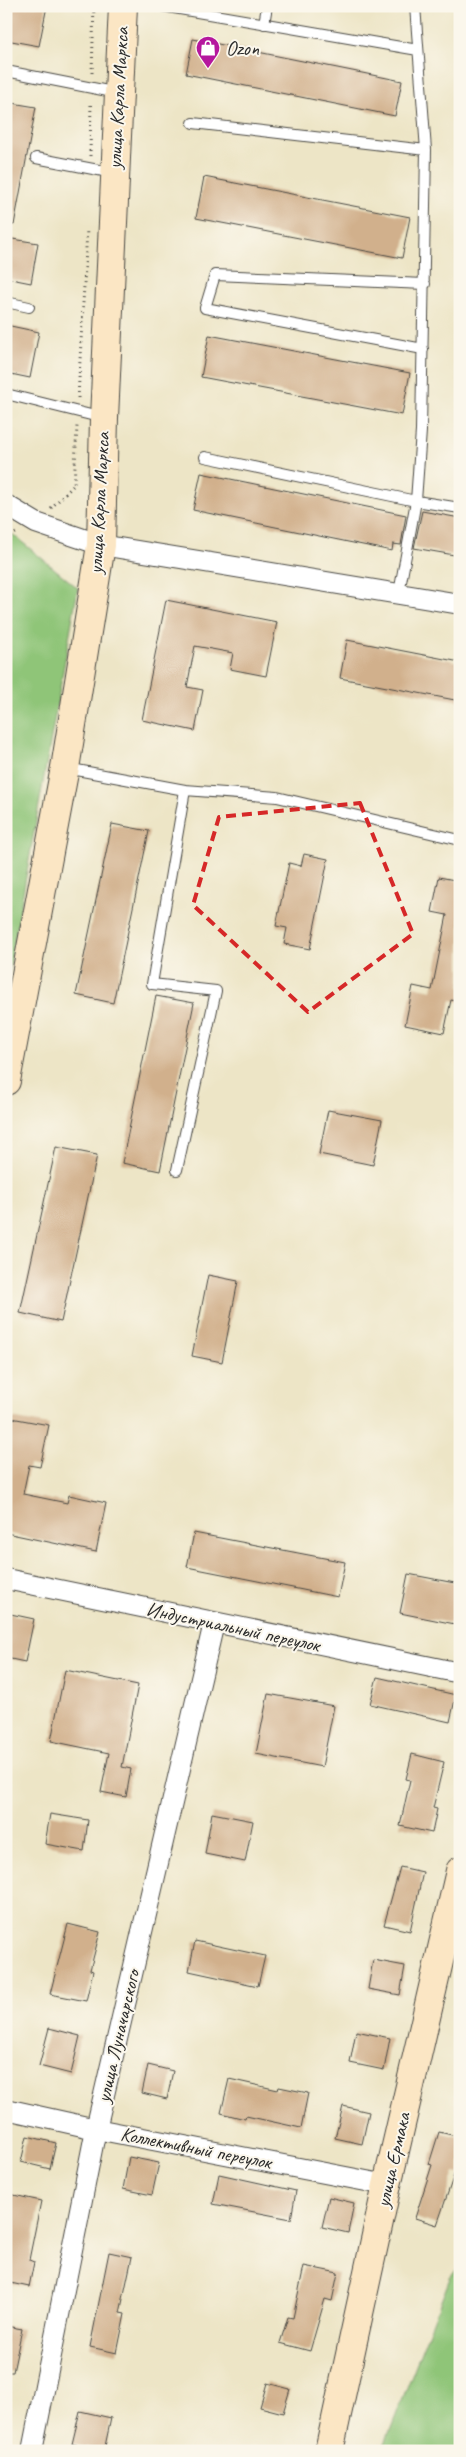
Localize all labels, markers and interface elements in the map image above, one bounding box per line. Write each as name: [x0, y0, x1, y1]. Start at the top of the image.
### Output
street label: улица Карла Маркса: [102, 25, 134, 171]
shop icon: Ozon: [195, 35, 221, 69]
place label: Ozon: [226, 36, 260, 61]
street label: улица Карла Маркса: [83, 430, 115, 576]
street label: Индустриальный переулок: [144, 1596, 324, 1658]
street label: улица Луначарского: [90, 1965, 146, 2106]
street label: улица Ермака: [370, 2108, 416, 2211]
street label: Коллективный переулок: [119, 2121, 275, 2175]

